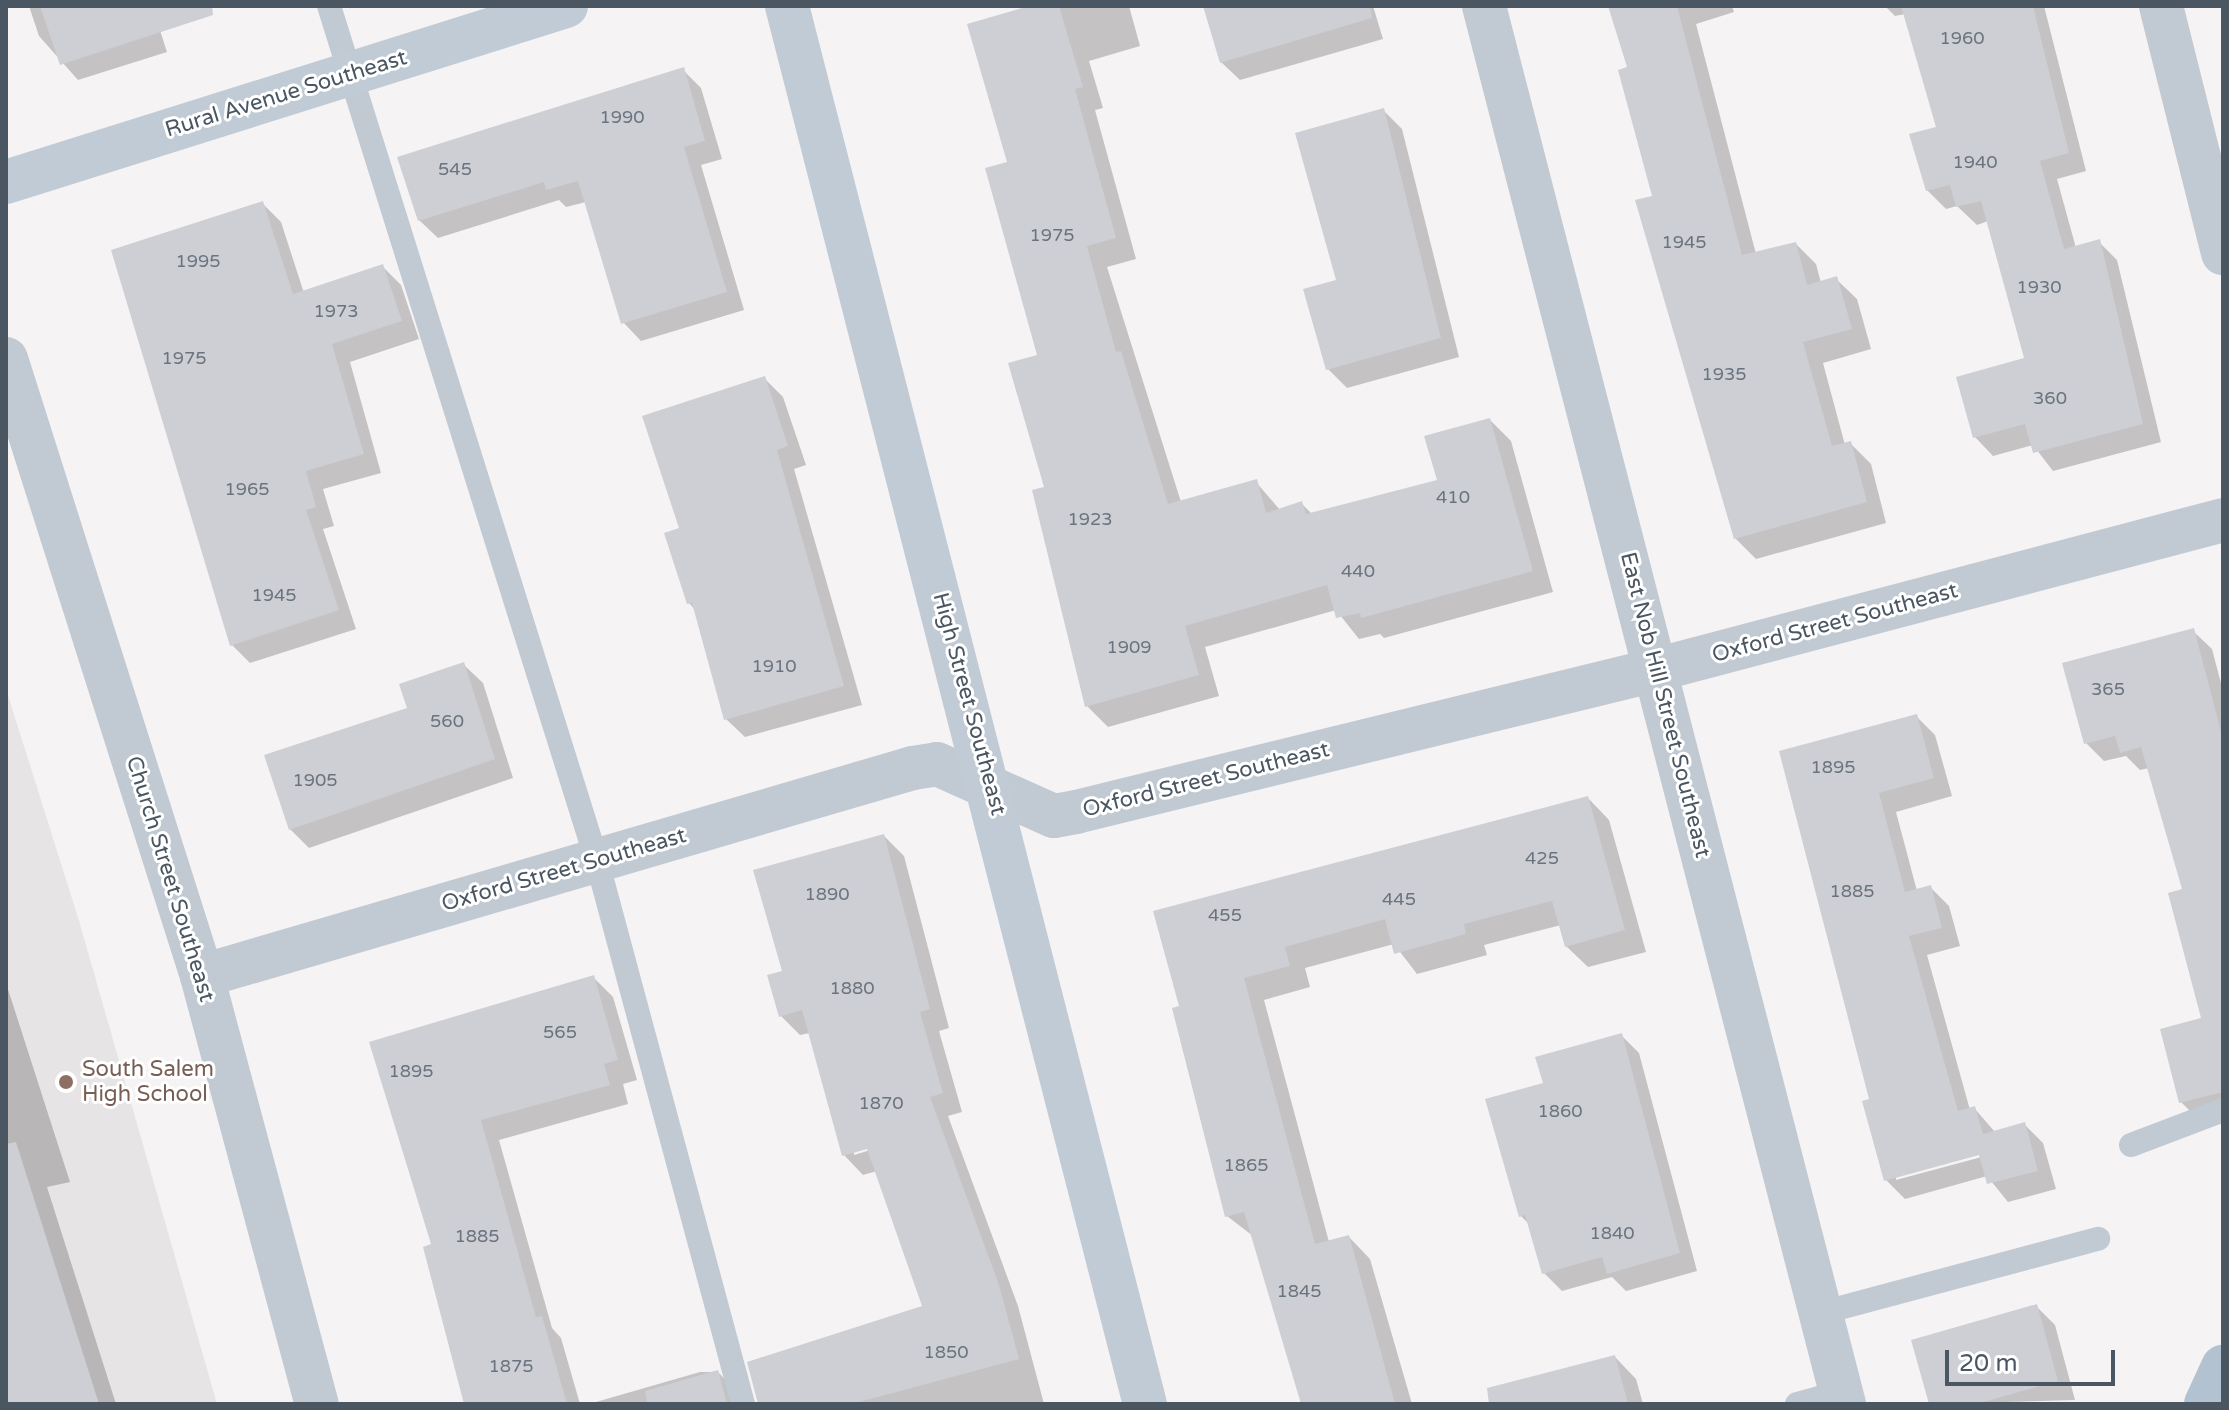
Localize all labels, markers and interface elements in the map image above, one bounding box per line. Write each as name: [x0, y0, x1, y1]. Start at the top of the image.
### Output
house number: 1960: [1939, 27, 1985, 49]
street label: Rural Avenue Southeast: [162, 45, 410, 143]
house number: 1990: [599, 106, 645, 128]
house number: 1940: [1952, 151, 1998, 173]
house number: 545: [438, 158, 472, 180]
house number: 1975: [1029, 224, 1075, 246]
house number: 1945: [1661, 231, 1707, 253]
house number: 1995: [175, 250, 221, 272]
house number: 1930: [2016, 276, 2062, 298]
house number: 1973: [313, 300, 359, 322]
house number: 1975: [161, 347, 207, 369]
house number: 1935: [1701, 363, 1747, 385]
house number: 360: [2033, 387, 2067, 409]
house number: 1965: [224, 478, 270, 500]
house number: 410: [1436, 486, 1470, 508]
house number: 1923: [1067, 508, 1113, 530]
street label: East Nob Hill Street Southeast: [1614, 549, 1716, 861]
house number: 440: [1341, 560, 1375, 582]
street label: Oxford Street Southeast: [1709, 577, 1961, 669]
house number: 1945: [251, 584, 297, 606]
street label: High Street Southeast: [927, 590, 1011, 818]
house number: 1909: [1106, 636, 1152, 658]
house number: 1910: [751, 655, 797, 677]
house number: 365: [2091, 678, 2125, 700]
house number: 560: [430, 710, 464, 732]
street label: Oxford Street Southeast: [1080, 737, 1332, 823]
street label: Church Street Southeast: [120, 753, 220, 1005]
house number: 1895: [1810, 756, 1856, 778]
house number: 1905: [292, 769, 338, 791]
street label: Oxford Street Southeast: [439, 822, 689, 918]
house number: 425: [1525, 847, 1559, 869]
house number: 1885: [1829, 880, 1875, 902]
house number: 1890: [804, 883, 850, 905]
house number: 445: [1382, 888, 1416, 910]
house number: 455: [1208, 904, 1242, 926]
house number: 1880: [829, 977, 875, 999]
house number: 565: [543, 1021, 577, 1043]
place label: South Salem High School: [82, 1056, 214, 1108]
house number: 1895: [388, 1060, 434, 1082]
marker: South Salem High School: [57, 1073, 75, 1091]
house number: 1870: [858, 1092, 904, 1114]
house number: 1860: [1537, 1100, 1583, 1122]
house number: 1865: [1223, 1154, 1269, 1176]
house number: 1840: [1589, 1222, 1635, 1244]
house number: 1885: [454, 1225, 500, 1247]
house number: 1845: [1276, 1280, 1322, 1302]
scale bar: [1949, 1334, 2119, 1384]
house number: 1850: [923, 1341, 969, 1363]
text: 20 m: [1959, 1349, 2017, 1378]
house number: 1875: [488, 1355, 534, 1377]

